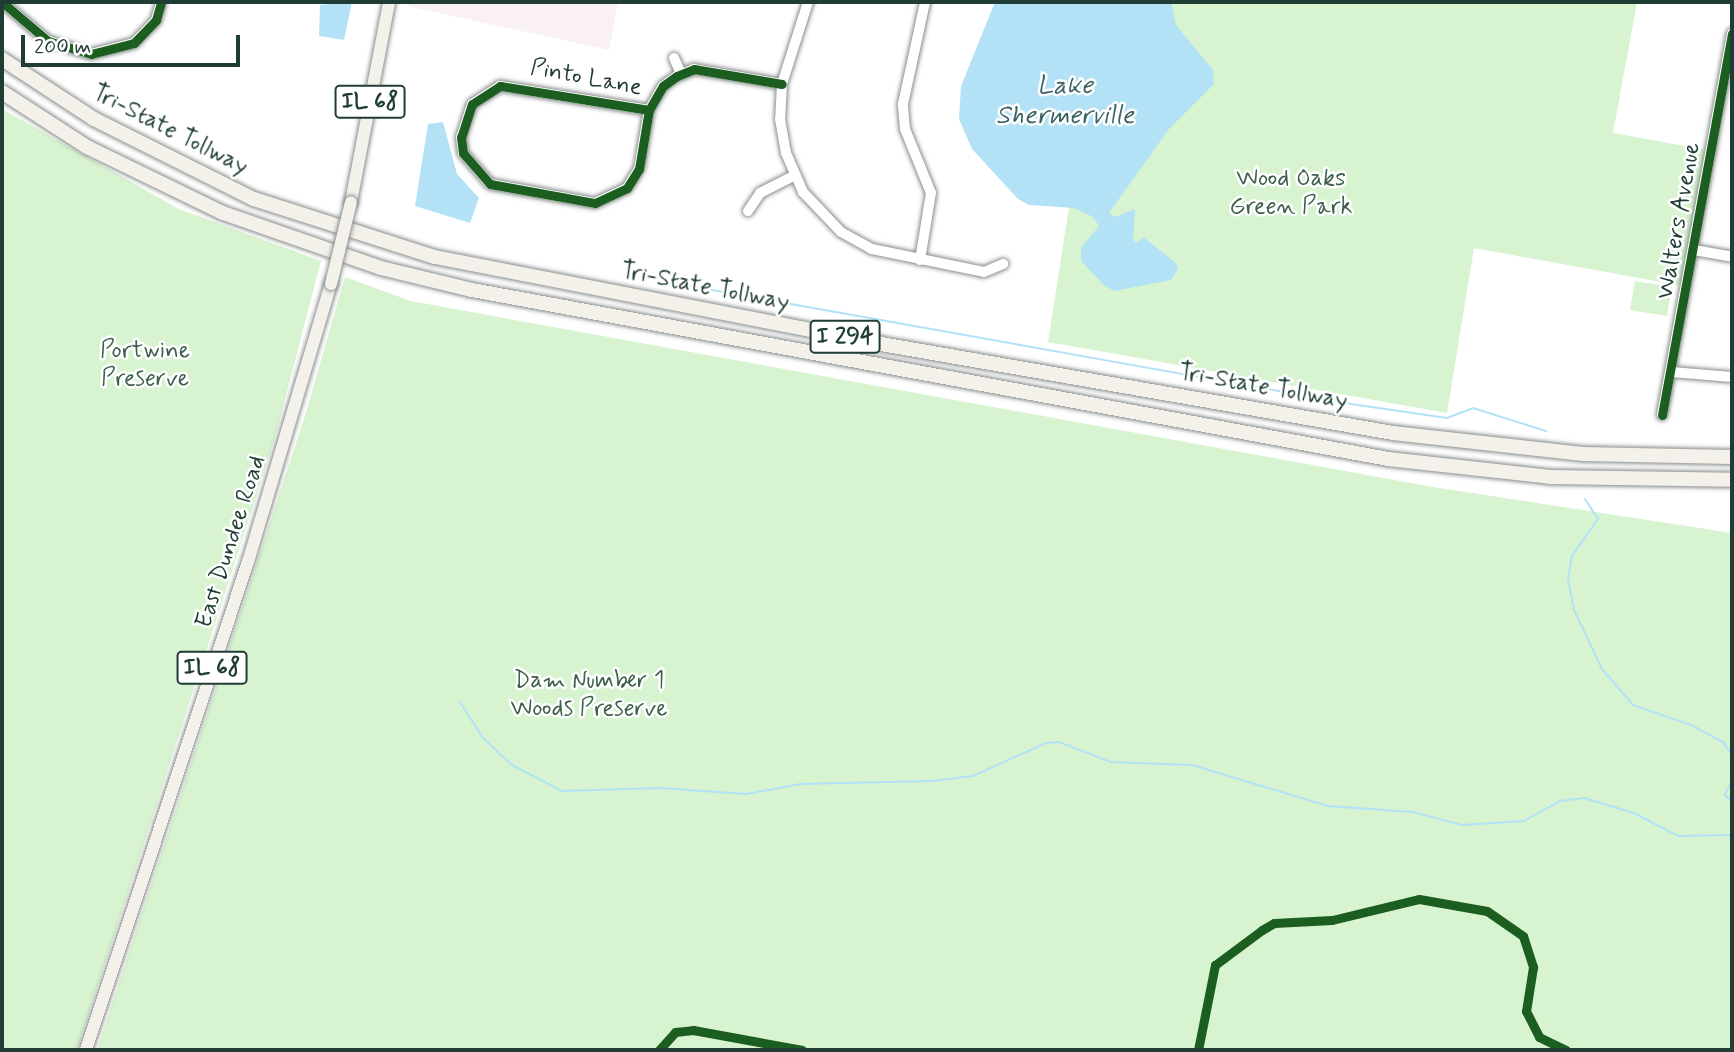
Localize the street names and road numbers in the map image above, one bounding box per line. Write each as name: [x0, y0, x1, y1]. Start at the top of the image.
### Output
street label: Pinto Lane: [529, 53, 643, 103]
street label: Tri-State Tollway: [87, 78, 253, 182]
road number: IL 68: [333, 82, 407, 122]
street label: Walters Avenue: [1651, 137, 1707, 305]
street label: Tri-State Tollway: [618, 256, 792, 318]
road number: I 294: [808, 318, 882, 356]
street label: Tri-State Tollway: [1176, 358, 1350, 416]
street label: East Dundee Road: [190, 452, 272, 632]
road number: IL 68: [175, 648, 249, 688]

